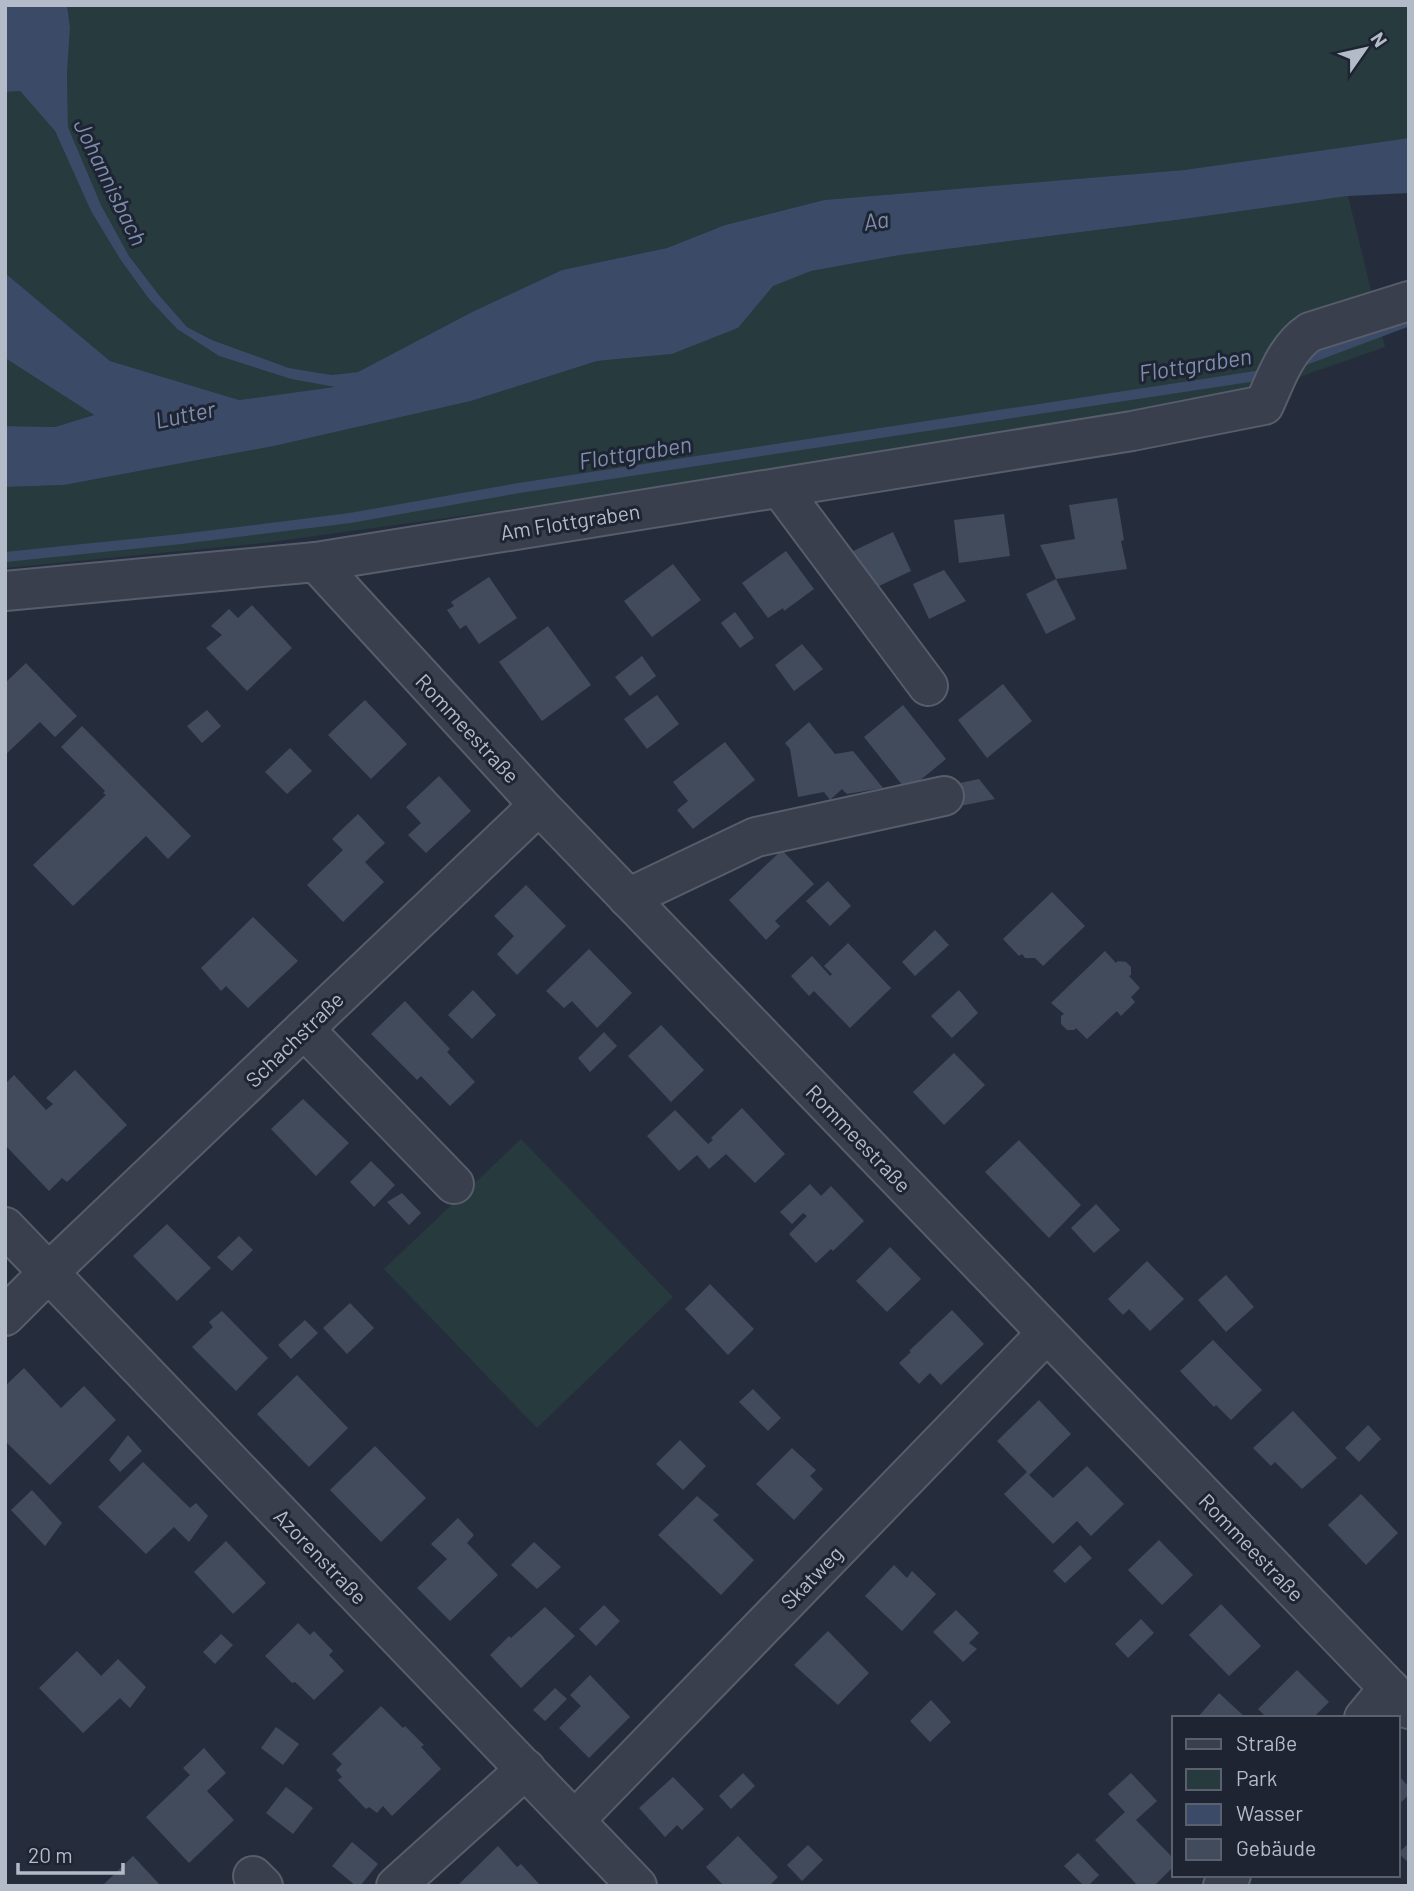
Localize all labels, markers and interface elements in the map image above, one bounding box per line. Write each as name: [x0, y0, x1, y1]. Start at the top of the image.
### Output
north arrow: [1330, 14, 1400, 84]
text: N: [1366, 28, 1393, 51]
water label: Johannisbach: [68, 114, 154, 250]
water label: Aa: [862, 204, 890, 236]
water label: Flottgraben: [1137, 341, 1253, 387]
water label: Lutter: [152, 394, 218, 434]
water label: Flottgraben: [577, 429, 693, 475]
street label: Am Flottgraben: [498, 498, 642, 544]
street label: Rommeestraße: [411, 668, 525, 788]
street label: Schachstraße: [240, 986, 348, 1092]
street label: Rommeestraße: [801, 1079, 917, 1197]
street label: Rommeestraße: [1194, 1488, 1310, 1606]
street label: Azorenstraße: [269, 1503, 373, 1609]
street label: Skatweg: [775, 1540, 847, 1614]
legend: [1172, 1716, 1400, 1877]
text: Straße: [1236, 1730, 1297, 1755]
text: Park: [1236, 1765, 1277, 1790]
text: Wasser: [1236, 1800, 1303, 1825]
scale bar: [18, 1832, 122, 1876]
text: Gebäude: [1236, 1835, 1316, 1860]
text: 20 m: [28, 1842, 73, 1867]

